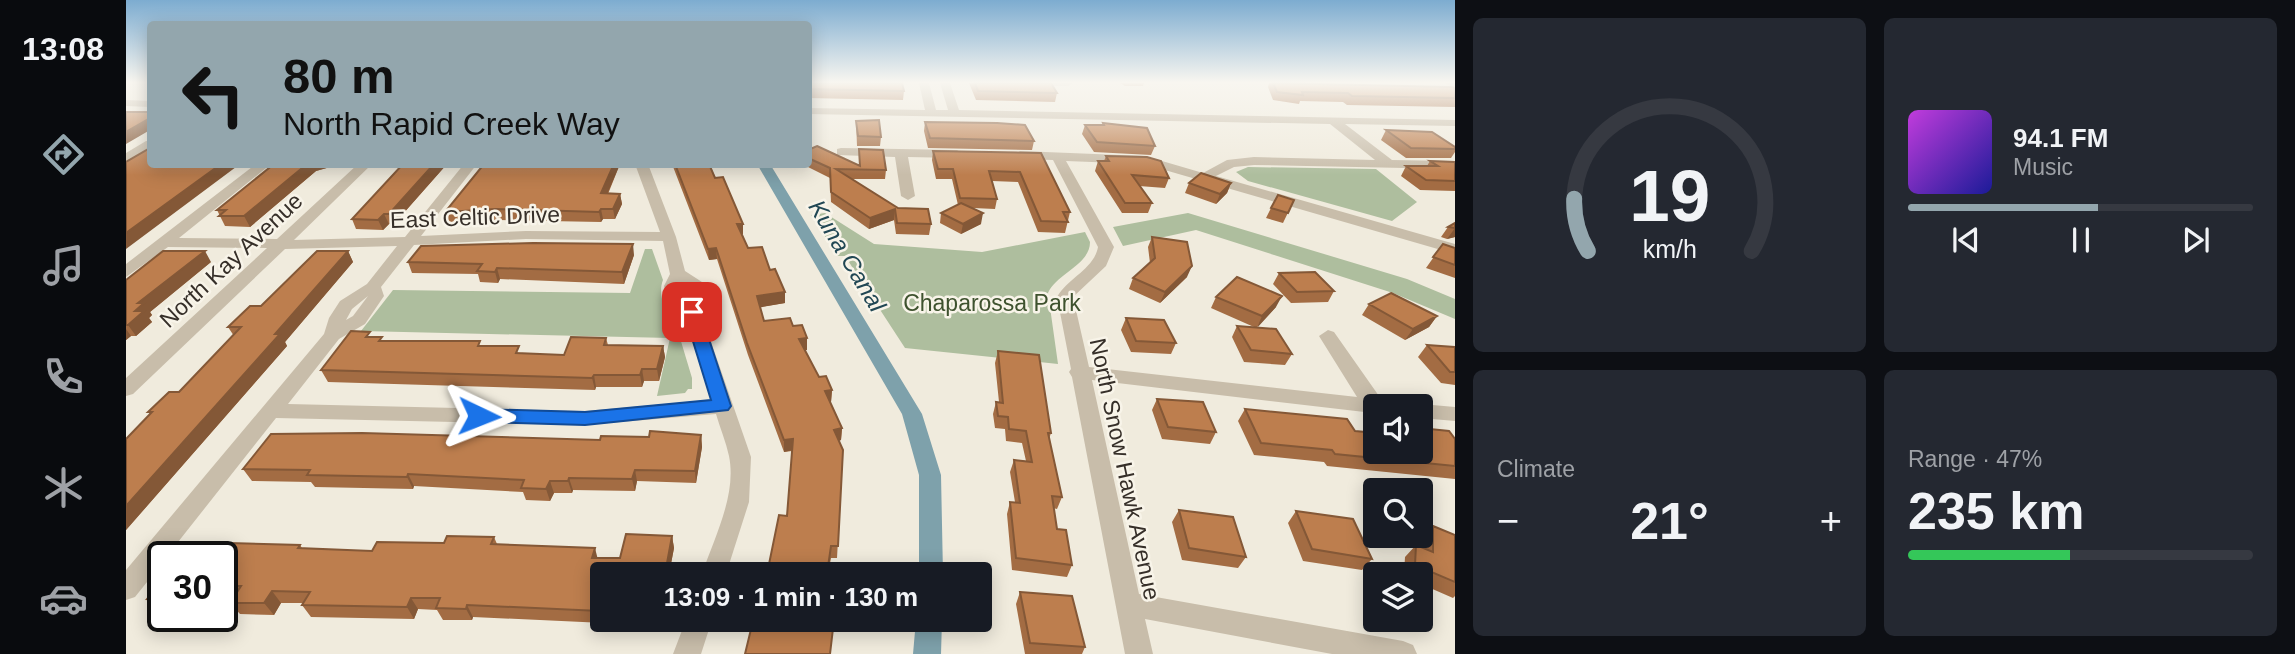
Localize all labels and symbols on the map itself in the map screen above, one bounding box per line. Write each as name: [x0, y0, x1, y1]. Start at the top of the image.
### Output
street label: North Kay Avenue: [154, 187, 308, 333]
water label: Kuna Canal: [804, 195, 892, 317]
street label: East Celtic Drive: [390, 201, 560, 233]
pin: [662, 282, 722, 342]
park label: Chaparossa Park: [903, 290, 1081, 316]
street label: North Snow Hawk Avenue: [1085, 336, 1165, 602]
position arrow: [442, 379, 516, 453]
speed limit sign: 30: [147, 541, 238, 632]

